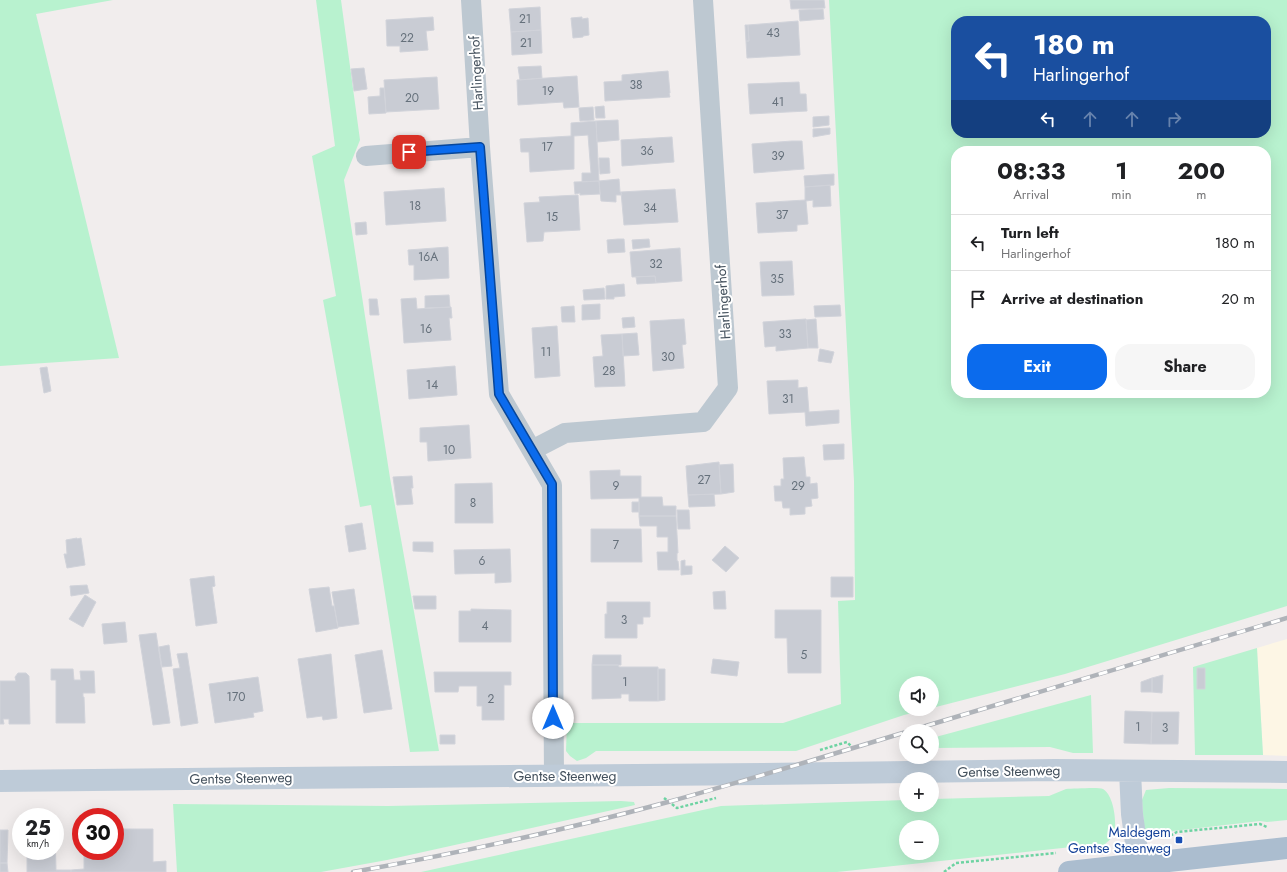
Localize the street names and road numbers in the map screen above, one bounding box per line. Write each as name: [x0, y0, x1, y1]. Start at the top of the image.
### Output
street label: Harlingerhof: [464, 34, 488, 111]
street label: Harlingerhof: [710, 263, 736, 340]
street label: Gentse Steenweg: [957, 760, 1061, 782]
street label: Gentse Steenweg: [513, 766, 617, 786]
street label: Gentse Steenweg: [189, 767, 293, 789]

